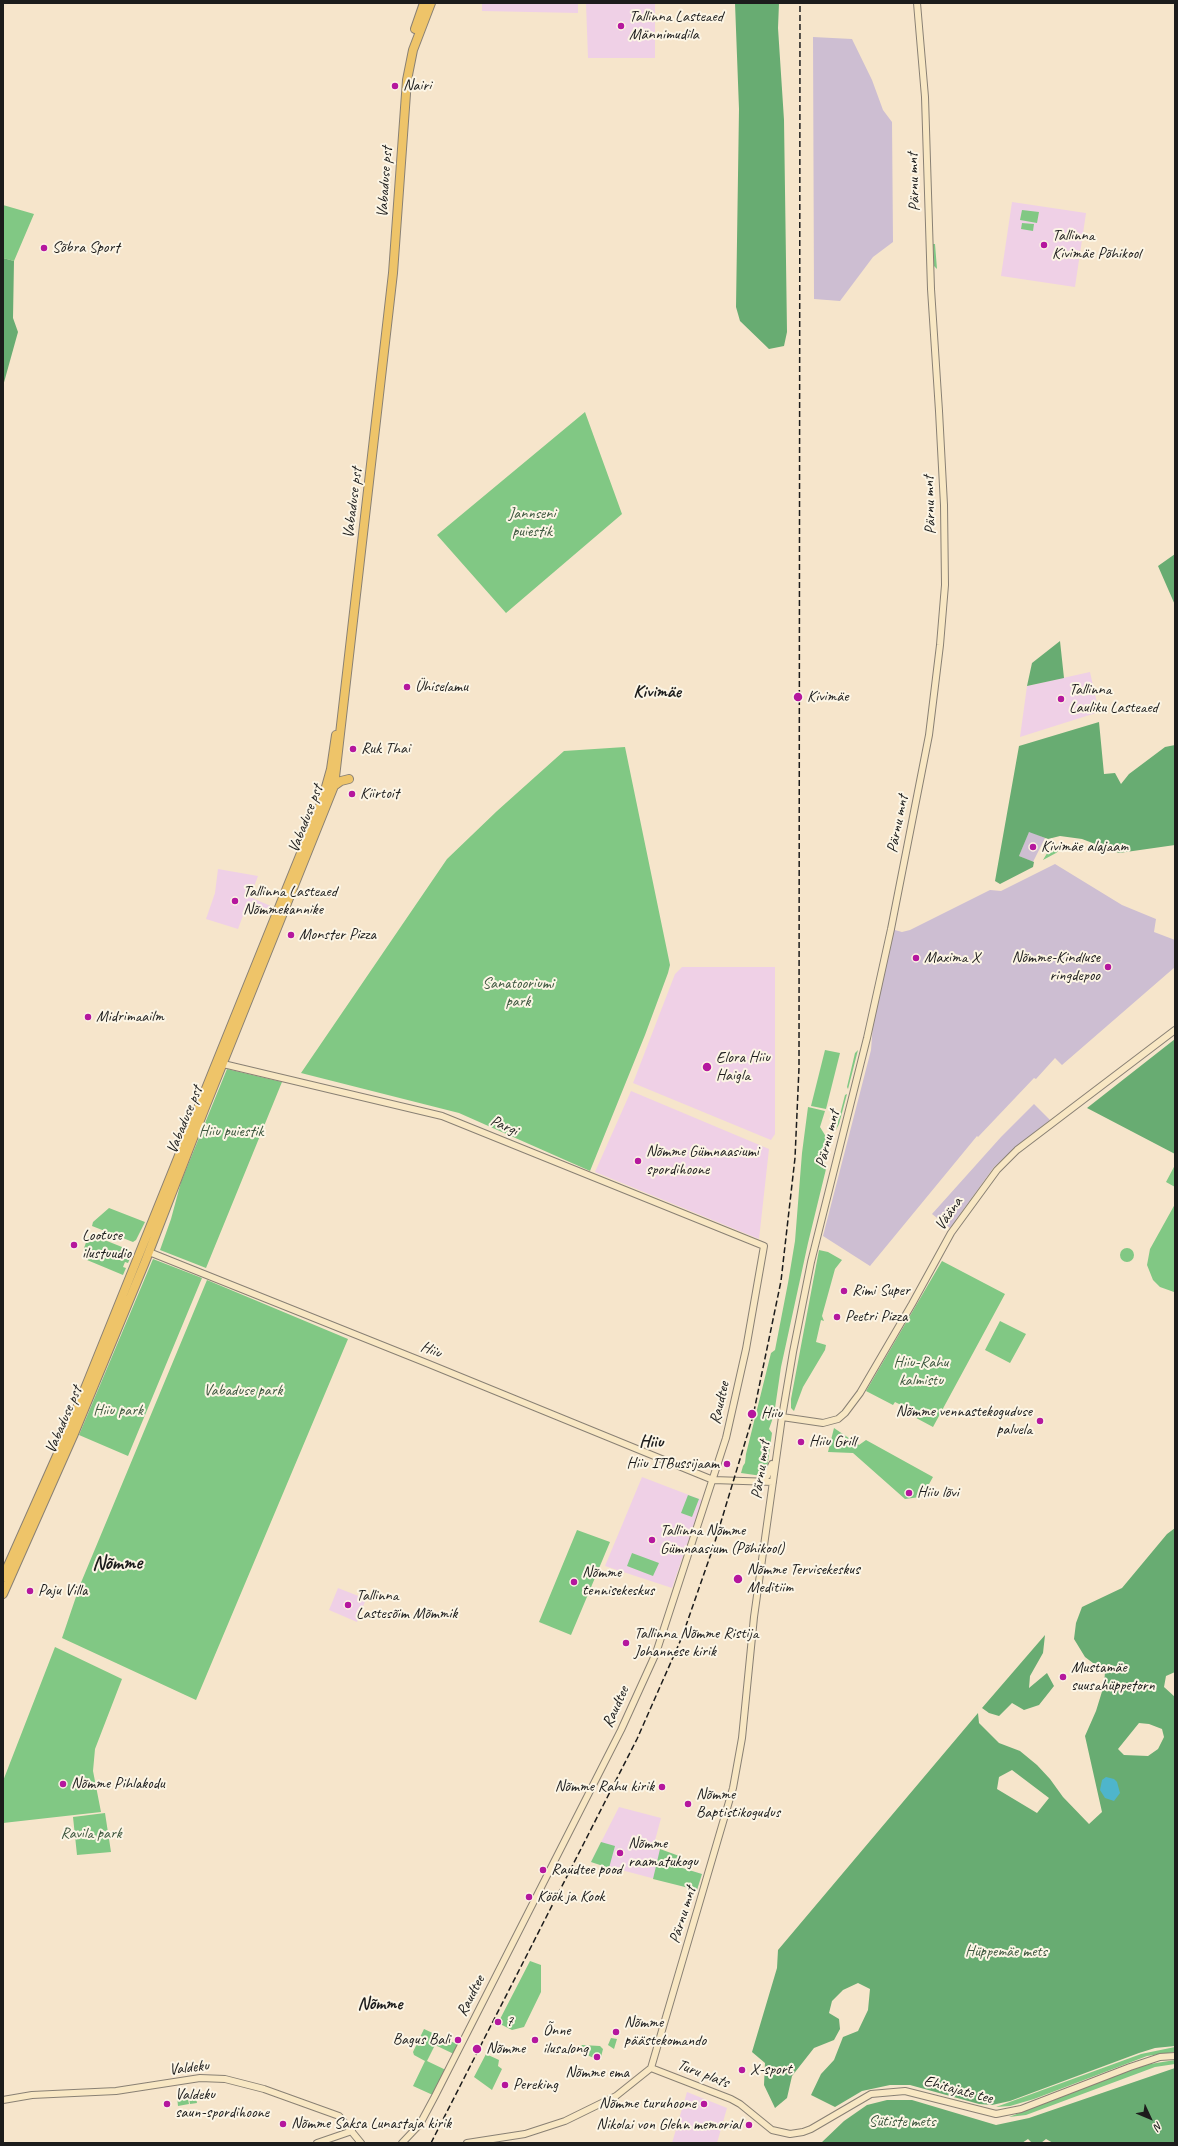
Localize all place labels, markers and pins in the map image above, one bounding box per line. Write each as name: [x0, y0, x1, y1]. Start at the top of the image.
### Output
place label: Tallinna Lasteaed Männimudila: [629, 7, 723, 45]
marker: Tallinna Lasteaed Männimudila: [616, 21, 626, 31]
place label: Nairi: [403, 76, 431, 96]
marker: Nairi: [390, 81, 400, 91]
place label: Tallinna Kivimäe Põhikool: [1052, 226, 1141, 264]
place label: Sõbra Sport: [52, 238, 120, 258]
marker: Tallinna Kivimäe Põhikool: [1039, 240, 1049, 250]
marker: Sõbra Sport: [39, 243, 49, 253]
place label: Ühiselamu: [415, 677, 468, 697]
place label: Tallinna Lauliku Lasteaed: [1069, 680, 1158, 718]
marker: Ühiselamu: [402, 682, 412, 692]
place label: Kivimäe: [807, 687, 849, 707]
marker: Kivimäe: [792, 691, 804, 703]
marker: Tallinna Lauliku Lasteaed: [1056, 694, 1066, 704]
place label: Ruk Thai: [361, 739, 410, 759]
marker: Ruk Thai: [348, 744, 358, 754]
place label: Kiirtoit: [360, 784, 399, 804]
marker: Kiirtoit: [347, 789, 357, 799]
place label: Kivimäe alajaam: [1041, 837, 1128, 857]
marker: Kivimäe alajaam: [1028, 842, 1038, 852]
place label: Tallinna Lasteaed Nõmmekannike: [243, 882, 337, 920]
marker: Tallinna Lasteaed Nõmmekannike: [230, 896, 240, 906]
place label: Monster Pizza: [299, 925, 376, 945]
marker: Monster Pizza: [286, 930, 296, 940]
place label: Maxima X: [924, 948, 980, 968]
place label: Nõmme-Kindluse ringdepoo: [1012, 948, 1100, 986]
marker: Maxima X: [911, 953, 921, 963]
marker: Nõmme-Kindluse ringdepoo: [1103, 962, 1113, 972]
place label: Midrimaailm: [96, 1007, 164, 1027]
marker: Midrimaailm: [83, 1012, 93, 1022]
place label: Elora Hiiu Haigla: [716, 1048, 770, 1086]
marker: Elora Hiiu Haigla: [701, 1061, 713, 1073]
place label: Nõmme Gümnaasiumi spordihoone: [646, 1142, 759, 1180]
marker: Nõmme Gümnaasiumi spordihoone: [633, 1156, 643, 1166]
place label: Lootuse ilustuudio: [82, 1226, 131, 1264]
marker: Lootuse ilustuudio: [69, 1240, 79, 1250]
place label: Rimi Super: [852, 1281, 910, 1301]
marker: Rimi Super: [839, 1286, 849, 1296]
place label: Peetri Pizza: [845, 1307, 907, 1327]
marker: Peetri Pizza: [832, 1312, 842, 1322]
place label: Nõmme vennastekoguduse palvela: [896, 1402, 1032, 1440]
place label: Hiiu: [761, 1404, 782, 1424]
marker: Hiiu: [746, 1408, 758, 1420]
marker: Nõmme vennastekoguduse palvela: [1035, 1416, 1045, 1426]
place label: Hiiu Grill: [809, 1432, 856, 1452]
marker: Hiiu Grill: [796, 1437, 806, 1447]
place label: Hiiu ITBussijaam: [627, 1454, 719, 1474]
marker: Hiiu ITBussijaam: [722, 1459, 732, 1469]
place label: Hiiu lõvi: [917, 1483, 959, 1503]
marker: Hiiu lõvi: [904, 1488, 914, 1498]
place label: Tallinna Nõmme Gümnaasium (Põhikool): [660, 1521, 784, 1559]
marker: Tallinna Nõmme Gümnaasium (Põhikool): [647, 1535, 657, 1545]
place label: Nõmme Tervisekeskus Meditiim: [747, 1560, 860, 1598]
place label: Nõmme tennisekeskus: [582, 1563, 654, 1601]
marker: Nõmme Tervisekeskus Meditiim: [732, 1573, 744, 1585]
marker: Nõmme tennisekeskus: [569, 1577, 579, 1587]
place label: Paju Villa: [38, 1581, 87, 1601]
marker: Paju Villa: [25, 1586, 35, 1596]
place label: Tallinna Lastesõim Mõmmik: [356, 1586, 457, 1624]
marker: Tallinna Lastesõim Mõmmik: [343, 1600, 353, 1610]
place label: Tallinna Nõmme Ristija Johannese kirik: [634, 1624, 758, 1662]
marker: Tallinna Nõmme Ristija Johannese kirik: [621, 1638, 631, 1648]
place label: Mustamäe suusahüppetorn: [1071, 1658, 1155, 1696]
marker: Mustamäe suusahüppetorn: [1058, 1672, 1068, 1682]
place label: Nõmme Pihlakodu: [71, 1774, 165, 1794]
place label: Nõmme Rahu kirik: [555, 1777, 654, 1797]
marker: Nõmme Pihlakodu: [58, 1779, 68, 1789]
marker: Nõmme Rahu kirik: [657, 1782, 667, 1792]
place label: Nõmme Baptistikogudus: [696, 1785, 780, 1823]
marker: Nõmme Baptistikogudus: [683, 1799, 693, 1809]
place label: Nõmme raamatukogu: [628, 1834, 698, 1872]
marker: Nõmme raamatukogu: [615, 1848, 625, 1858]
place label: Raudtee pood: [551, 1860, 622, 1880]
marker: Raudtee pood: [538, 1865, 548, 1875]
place label: Köök ja Kook: [537, 1887, 604, 1907]
marker: Köök ja Kook: [524, 1892, 534, 1902]
place label: 7: [506, 2012, 513, 2032]
place label: Nõmme päästekomando: [624, 2013, 706, 2051]
marker: 7: [493, 2017, 503, 2027]
place label: Õnne ilusalong: [543, 2021, 588, 2059]
marker: Nõmme päästekomando: [611, 2027, 621, 2037]
place label: Bagus Bali: [393, 2030, 450, 2050]
marker: Bagus Bali: [453, 2035, 463, 2045]
marker: Õnne ilusalong: [530, 2035, 540, 2045]
place label: Nõmme: [486, 2039, 525, 2059]
marker: Nõmme: [471, 2043, 483, 2055]
marker: Nõmme ema: [592, 2052, 602, 2062]
place label: X-sport: [750, 2060, 792, 2080]
place label: Nõmme ema: [565, 2063, 629, 2083]
marker: X-sport: [737, 2065, 747, 2075]
place label: Pereking: [513, 2075, 558, 2095]
marker: Pereking: [500, 2080, 510, 2090]
place label: Valdeku saun-spordihoone: [175, 2085, 269, 2123]
place label: Nõmme turuhoone: [599, 2094, 696, 2114]
marker: Valdeku saun-spordihoone: [162, 2099, 172, 2109]
marker: Nõmme turuhoone: [699, 2099, 709, 2109]
place label: Nõmme Saksa Lunastaja kirik: [291, 2114, 451, 2134]
place label: Nikolai von Glehn memorial: [596, 2115, 741, 2135]
marker: Nõmme Saksa Lunastaja kirik: [278, 2119, 288, 2129]
marker: Nikolai von Glehn memorial: [744, 2120, 754, 2130]

